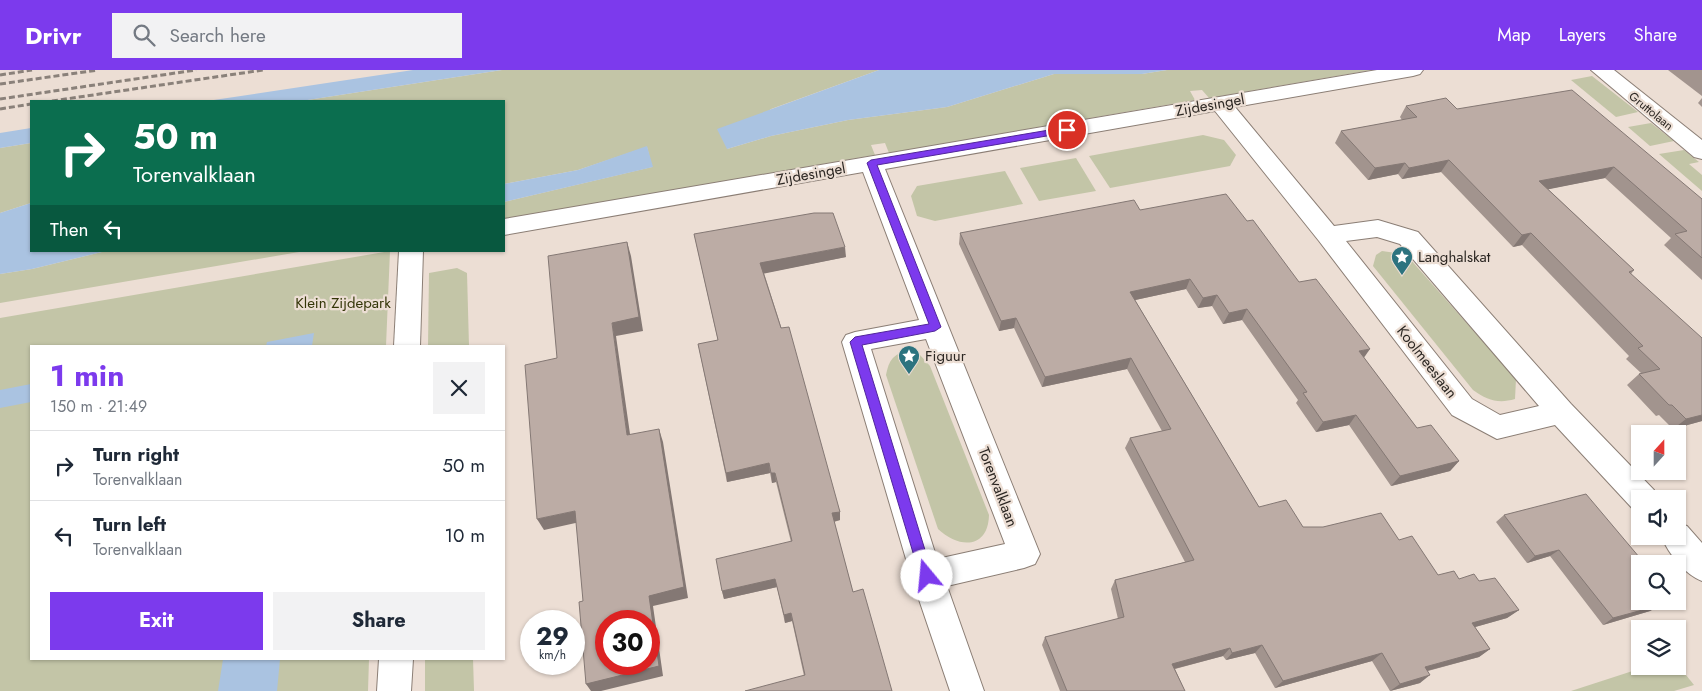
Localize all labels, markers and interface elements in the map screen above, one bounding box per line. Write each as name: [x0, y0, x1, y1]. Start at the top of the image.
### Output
search box: [112, 13, 462, 58]
text: Drivr: [25, 18, 82, 53]
icon: search: [130, 21, 158, 49]
text: Search here: [170, 22, 266, 49]
text: Map: [1497, 22, 1531, 48]
text: Layers: [1559, 22, 1606, 48]
text: Share: [1634, 22, 1677, 48]
street label: Gruttolaan: [1625, 87, 1677, 135]
street label: Zijdesingel: [1174, 88, 1246, 122]
pin: [1046, 109, 1088, 151]
text: 50 m: [133, 112, 218, 162]
icon: arrive: [1053, 116, 1081, 144]
icon: right: [50, 120, 115, 185]
street label: Zijdesingel: [775, 157, 847, 191]
text: Torenvalklaan: [133, 158, 256, 190]
icon: left: [99, 215, 127, 243]
text: Then: [50, 216, 89, 243]
place icon: Langhalskat: [1390, 245, 1414, 276]
place label: Langhalskat: [1418, 246, 1491, 268]
park label: Klein Zijdepark: [295, 292, 391, 314]
street label: Koolmeeslaan: [1392, 321, 1462, 403]
place icon: Figuur: [897, 344, 921, 375]
place label: Figuur: [925, 345, 967, 367]
text: 1 min: [50, 354, 124, 397]
button: close: [433, 362, 485, 414]
text: 150 m · 21:49: [50, 395, 147, 418]
north arrow: [1631, 425, 1686, 480]
map controls: [1631, 425, 1686, 675]
text: Turn right: [93, 441, 179, 468]
street label: Torenvalklaan: [973, 444, 1023, 530]
icon: right: [50, 452, 78, 480]
text: 50 m: [442, 452, 485, 479]
text: Torenvalklaan: [93, 468, 182, 491]
button: sound: [1631, 490, 1686, 545]
text: Turn left: [93, 511, 166, 538]
icon: left: [50, 522, 78, 550]
text: 10 m: [445, 522, 485, 549]
text: Torenvalklaan: [93, 538, 182, 561]
position arrow: [900, 549, 952, 601]
button: search: [1631, 555, 1686, 610]
button: Exit: [50, 592, 263, 650]
button: Share: [273, 592, 485, 650]
speed limit sign: 30: [595, 610, 660, 675]
text: 29: [536, 618, 569, 654]
button: layers: [1631, 620, 1686, 675]
text: km/h: [539, 646, 566, 664]

